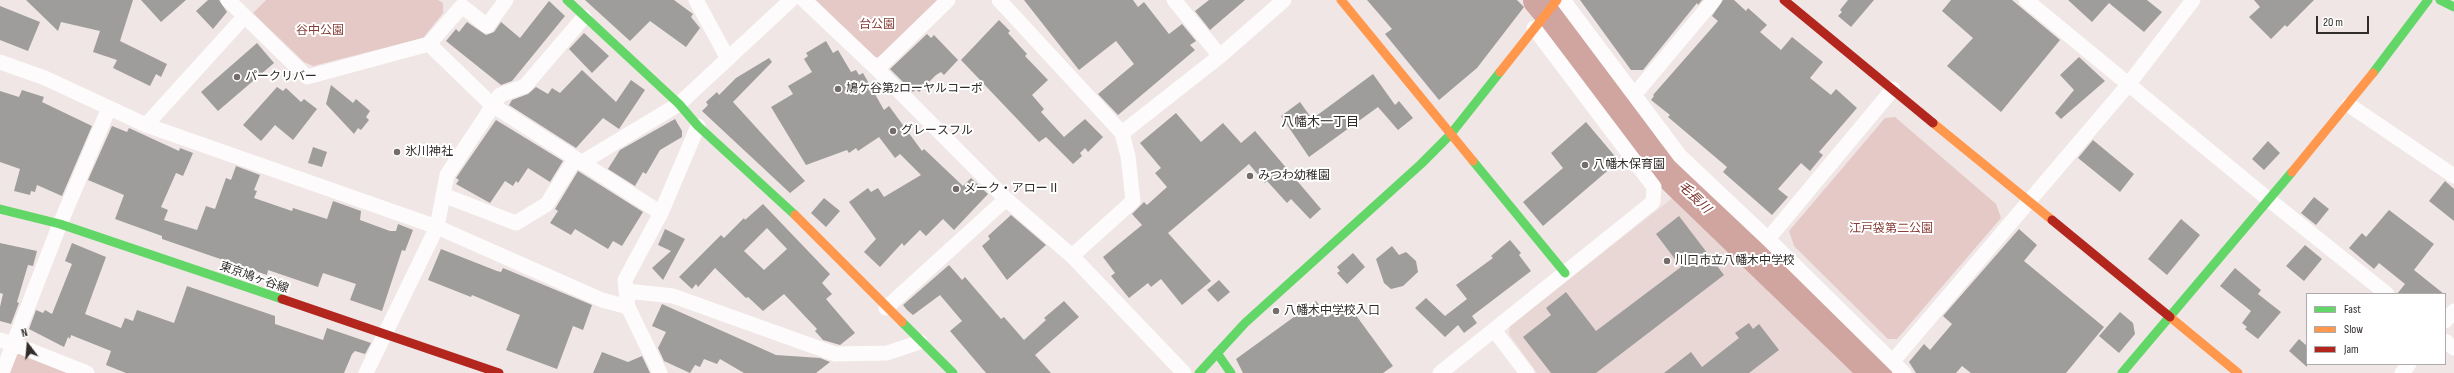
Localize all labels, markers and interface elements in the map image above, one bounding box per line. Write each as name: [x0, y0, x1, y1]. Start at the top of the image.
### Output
scale bar: [2318, 8, 2371, 34]
text: 20 m: [2323, 15, 2343, 30]
park label: 台公園: [859, 18, 895, 32]
park label: 谷中公園: [296, 24, 344, 38]
place label: パークリバー: [245, 70, 317, 84]
marker: パークリバー: [232, 72, 242, 82]
place label: 鳩ケ谷第2ローヤルコーポ: [846, 82, 983, 96]
marker: 鳩ケ谷第2ローヤルコーポ: [833, 84, 843, 94]
district label: 八幡木一丁目: [1281, 115, 1359, 131]
place label: グレースフル: [901, 124, 973, 138]
marker: グレースフル: [888, 126, 898, 136]
place label: 氷川神社: [405, 145, 453, 159]
marker: 氷川神社: [392, 147, 402, 157]
place label: 八幡木保育園: [1593, 158, 1665, 172]
marker: 八幡木保育園: [1580, 160, 1590, 170]
place label: みつわ幼稚園: [1258, 169, 1330, 183]
marker: みつわ幼稚園: [1245, 171, 1255, 181]
water label: 毛長川: [1675, 179, 1713, 217]
place label: メーク・アローⅡ: [964, 182, 1060, 196]
marker: メーク・アローⅡ: [951, 184, 961, 194]
park label: 江戸袋第二公園: [1849, 222, 1933, 236]
place label: 川口市立八幡木中学校: [1675, 254, 1795, 268]
marker: 川口市立八幡木中学校: [1662, 256, 1672, 266]
street label: 東京鳩ヶ谷線: [218, 259, 290, 297]
legend: [2306, 293, 2446, 365]
text: Fast: [2344, 302, 2361, 317]
place label: 八幡木中学校入口: [1284, 304, 1380, 318]
marker: 八幡木中学校入口: [1271, 306, 1281, 316]
text: Slow: [2344, 322, 2363, 337]
north arrow: [8, 325, 48, 365]
text: N: [20, 326, 29, 340]
text: Jam: [2344, 342, 2359, 357]

